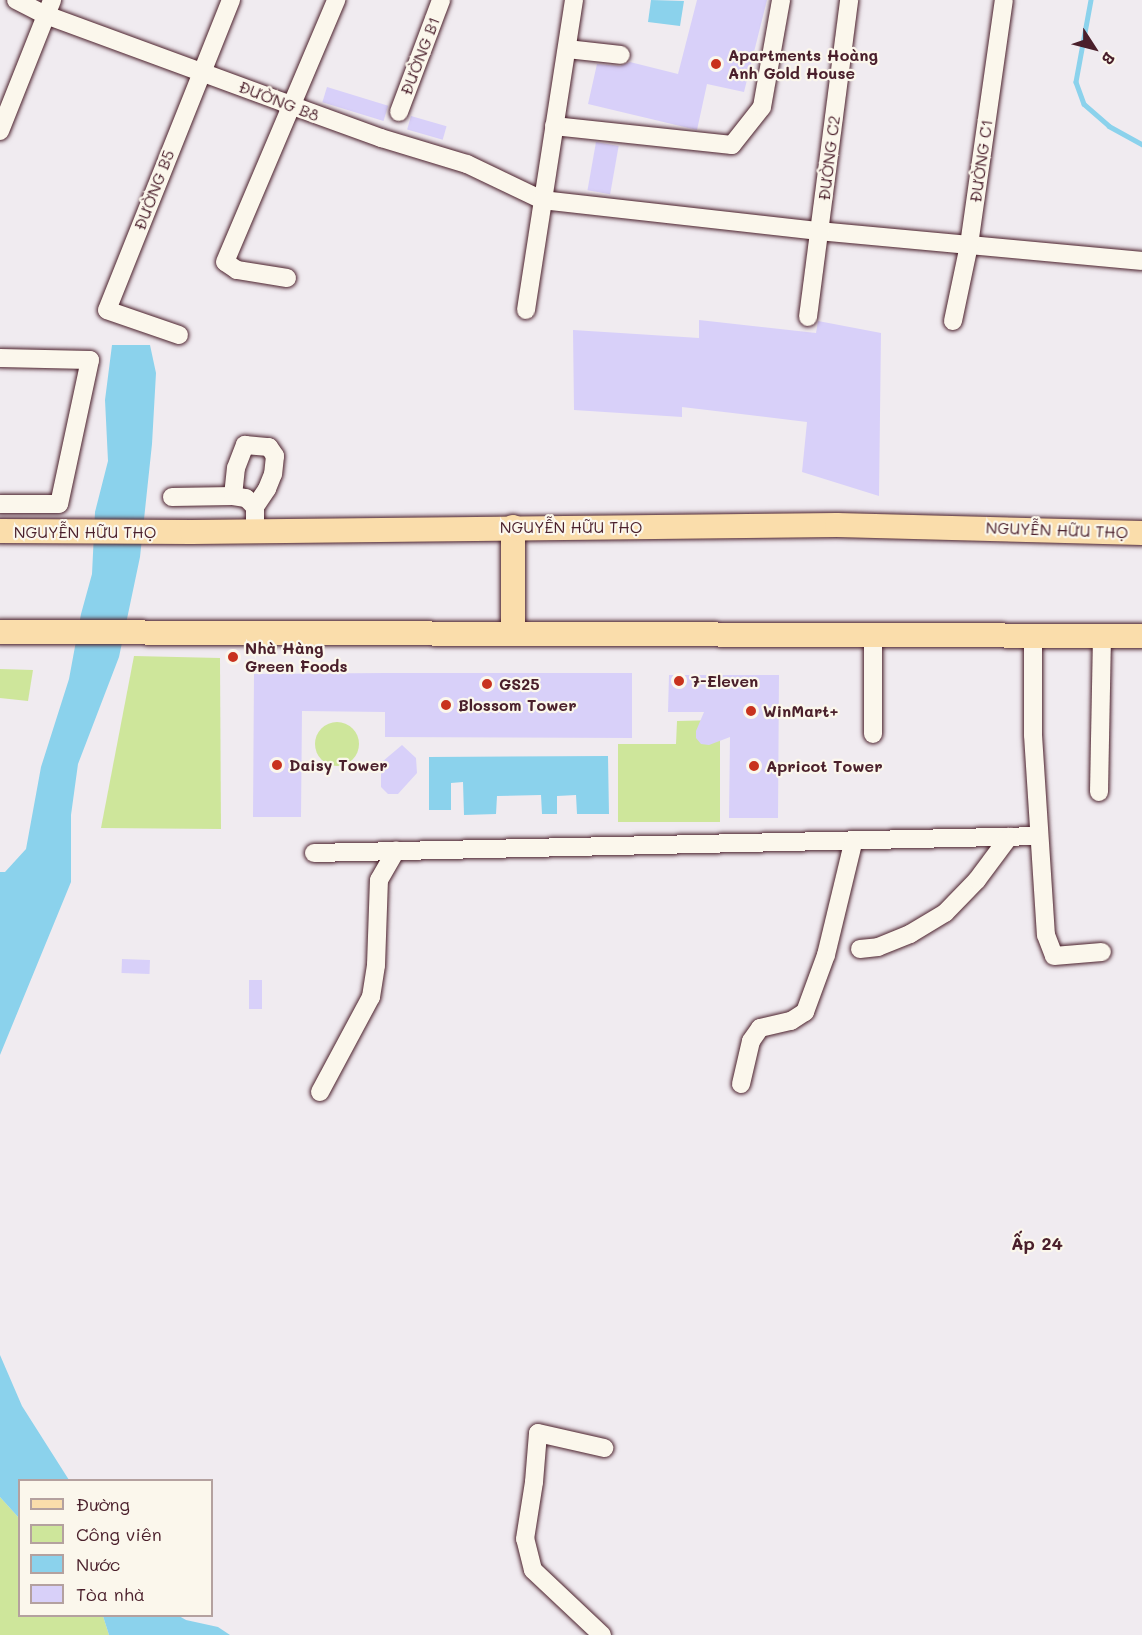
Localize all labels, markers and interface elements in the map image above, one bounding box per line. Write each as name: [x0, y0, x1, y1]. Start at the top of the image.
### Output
street label: ĐƯỜNG B1: [396, 14, 444, 98]
north arrow: [1064, 18, 1124, 78]
place label: Apartments Hoàng Anh Gold House: [728, 45, 878, 83]
text: B: [1097, 48, 1121, 69]
marker: Apartments Hoàng Anh Gold House: [709, 57, 723, 71]
street label: ĐƯỜNG B8: [236, 77, 322, 125]
street label: ĐƯỜNG C2: [814, 114, 844, 202]
street label: ĐƯỜNG C1: [966, 118, 996, 204]
street label: ĐƯỜNG B5: [130, 147, 178, 233]
street label: NGUYỄN HỮU THỌ: [500, 517, 642, 537]
street label: NGUYỄN HỮU THỌ: [985, 518, 1129, 542]
street label: NGUYỄN HỮU THỌ: [14, 522, 156, 542]
place label: Nhà Hàng Green Foods: [245, 638, 348, 676]
marker: Nhà Hàng Green Foods: [226, 650, 240, 664]
place label: 7-Eleven: [691, 671, 758, 691]
place label: GS25: [499, 674, 540, 694]
marker: 7-Eleven: [672, 674, 686, 688]
marker: GS25: [480, 677, 494, 691]
place label: Blossom Tower: [458, 695, 576, 715]
marker: Blossom Tower: [439, 698, 453, 712]
place label: WinMart+: [763, 701, 838, 721]
marker: WinMart+: [744, 704, 758, 718]
place label: Daisy Tower: [289, 755, 388, 775]
place label: Apricot Tower: [766, 756, 882, 776]
marker: Daisy Tower: [270, 758, 284, 772]
marker: Apricot Tower: [747, 759, 761, 773]
district label: Ấp 24: [1011, 1232, 1063, 1254]
legend: [18, 1479, 213, 1617]
text: Đường: [76, 1492, 130, 1516]
text: Công viên: [76, 1522, 162, 1546]
text: Nước: [76, 1552, 120, 1576]
text: Tòa nhà: [76, 1582, 145, 1606]

